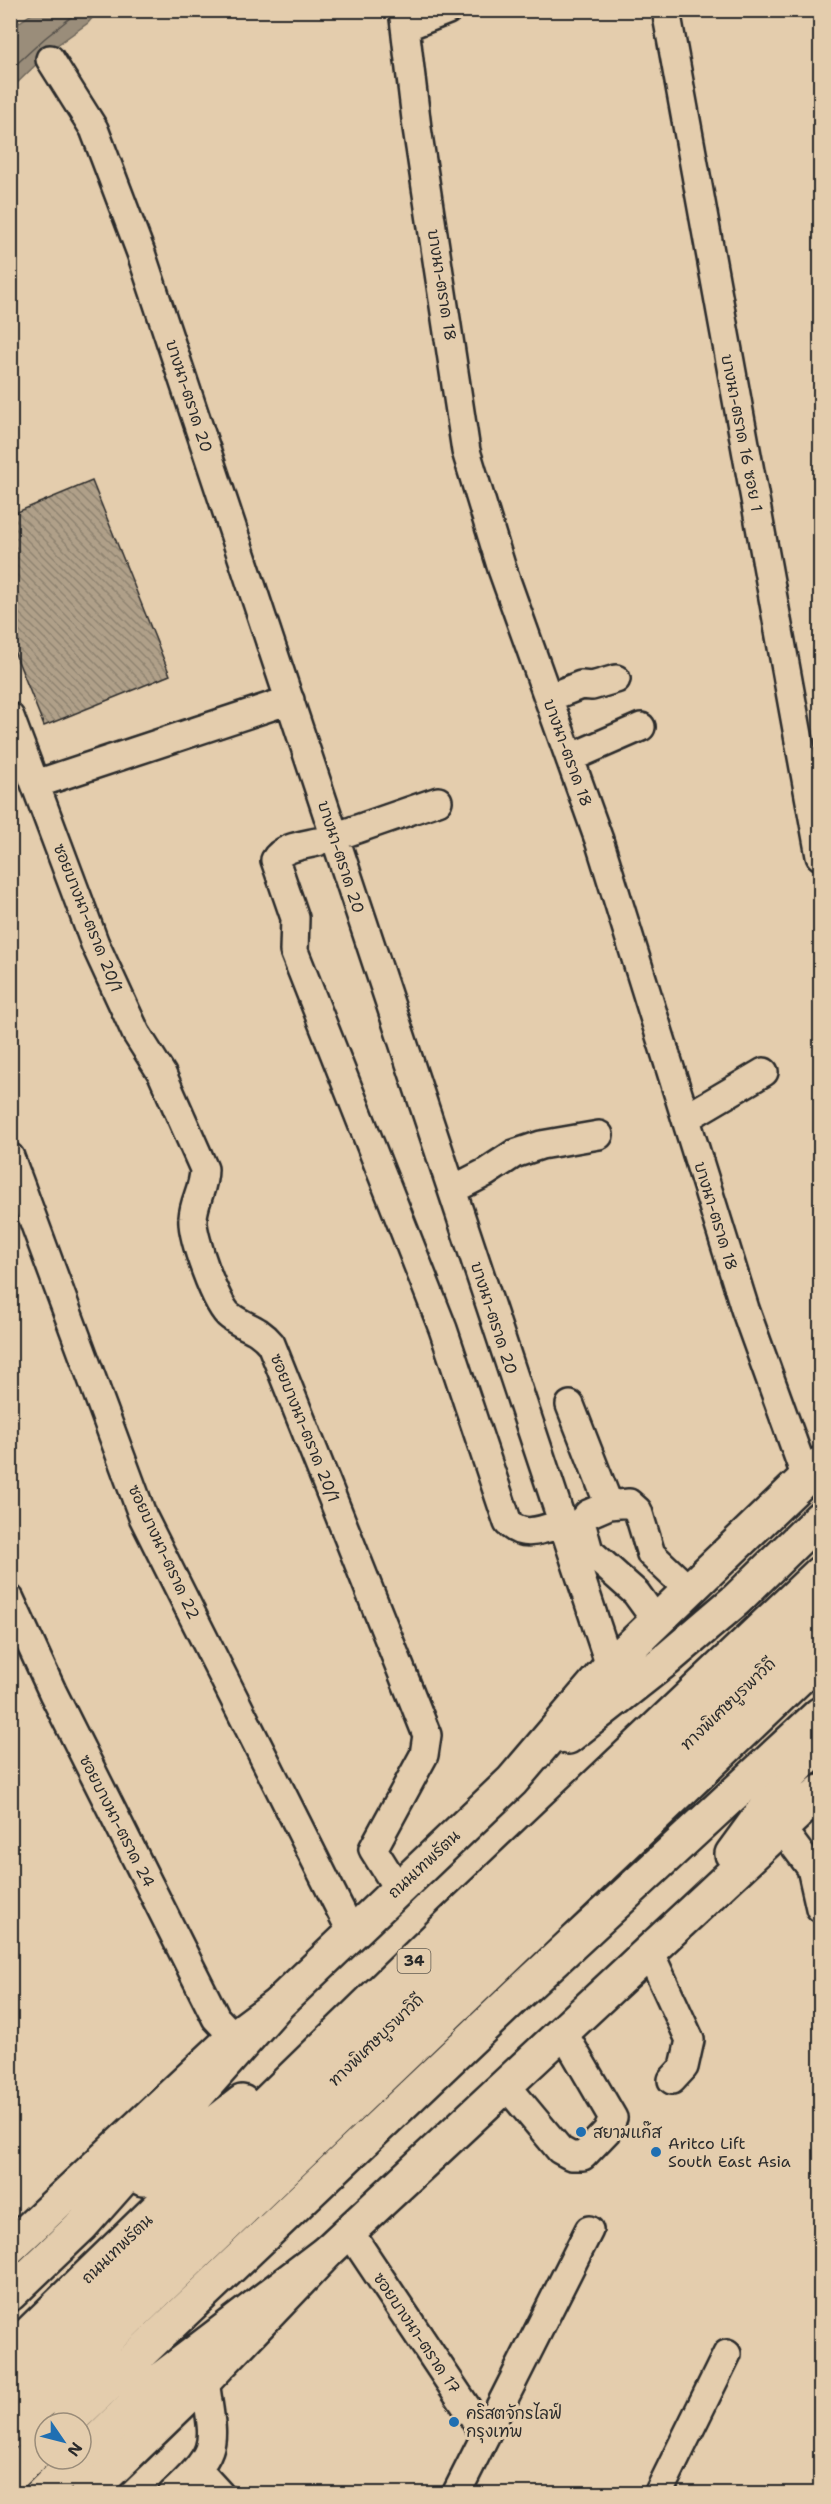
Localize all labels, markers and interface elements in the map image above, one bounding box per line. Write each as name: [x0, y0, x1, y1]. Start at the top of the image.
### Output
street label: บางนา-ตราด 18: [423, 228, 461, 342]
street label: บางนา-ตราด 20: [161, 337, 217, 455]
street label: บางนา-ตราด 16 ซอย 1: [716, 352, 768, 514]
street label: บางนา-ตราด 18: [539, 696, 597, 810]
street label: บางนา-ตราด 20: [313, 798, 369, 916]
street label: ซอยบางนา-ตราด 20/1: [49, 841, 127, 995]
street label: บางนา-ตราด 18: [689, 1159, 743, 1273]
street label: บางนา-ตราด 20: [466, 1259, 522, 1377]
street label: ซอยบางนา-ตราด 20/1: [266, 1351, 344, 1505]
street label: ซอยบางนา-ตราด 22: [124, 1481, 204, 1623]
street label: ทางพิเศษบูรพาวิถี: [676, 1653, 781, 1756]
street label: ซอยบางนา-ตราด 24: [74, 1751, 160, 1891]
street label: ถนนเทพรัตน: [383, 1825, 465, 1903]
road number: 34: [398, 1949, 430, 1973]
street label: ทางพิเศษบูรพาวิถี: [324, 1989, 429, 2092]
place label: สยามแก๊ส: [593, 2120, 662, 2143]
marker: สยามแก๊ส: [574, 2125, 588, 2139]
place label: Aritco Lift South East Asia: [668, 2133, 791, 2172]
marker: Aritco Lift South East Asia: [649, 2145, 663, 2159]
street label: ถนนเทพรัตน: [77, 2210, 157, 2288]
street label: ซอยบางนา-ตราด 17: [369, 2268, 465, 2398]
place label: คริสตจักรไลฟ์ กรุงเทพ: [466, 2402, 562, 2444]
north arrow: [33, 2411, 93, 2471]
marker: คริสตจักรไลฟ์ กรุงเทพ: [447, 2415, 461, 2429]
text: N: [63, 2438, 87, 2461]

